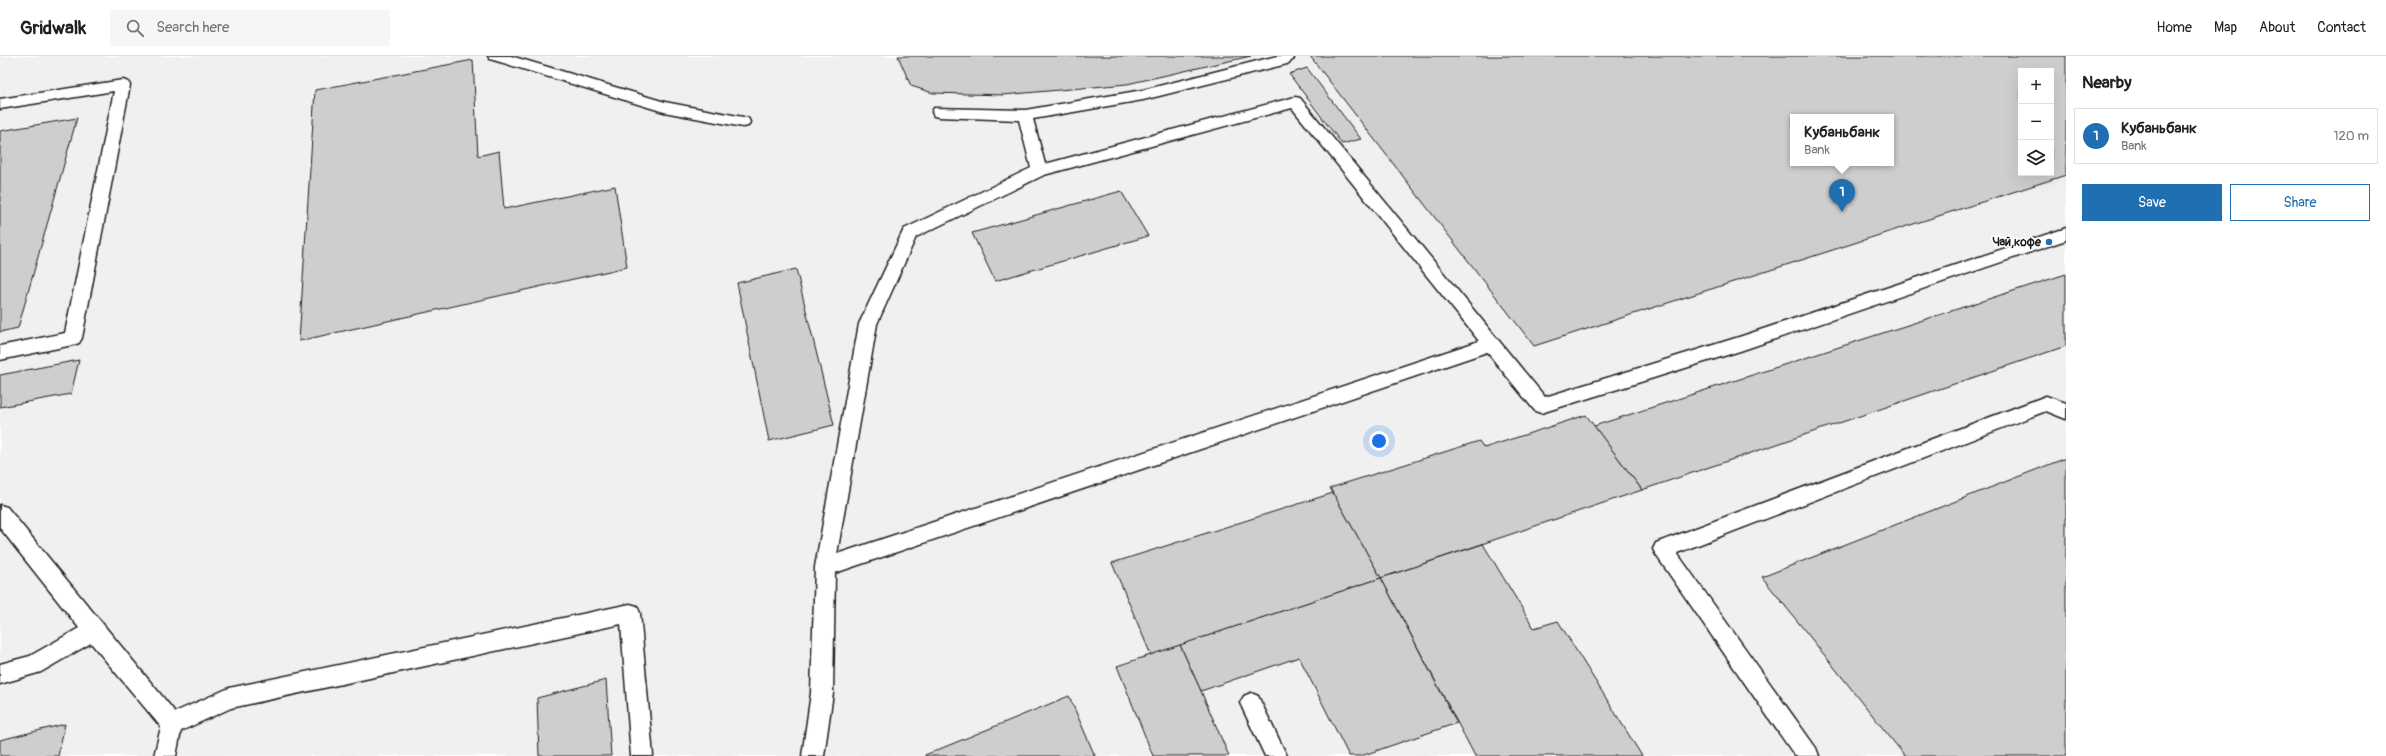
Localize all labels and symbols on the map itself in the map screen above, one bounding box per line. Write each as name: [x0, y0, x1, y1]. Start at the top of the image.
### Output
pin: 1: [1829, 179, 1855, 212]
place label: Чай,кофе: [1992, 235, 2042, 250]
marker: Чай,кофе: [2044, 237, 2054, 247]
your location: [1369, 431, 1389, 451]

